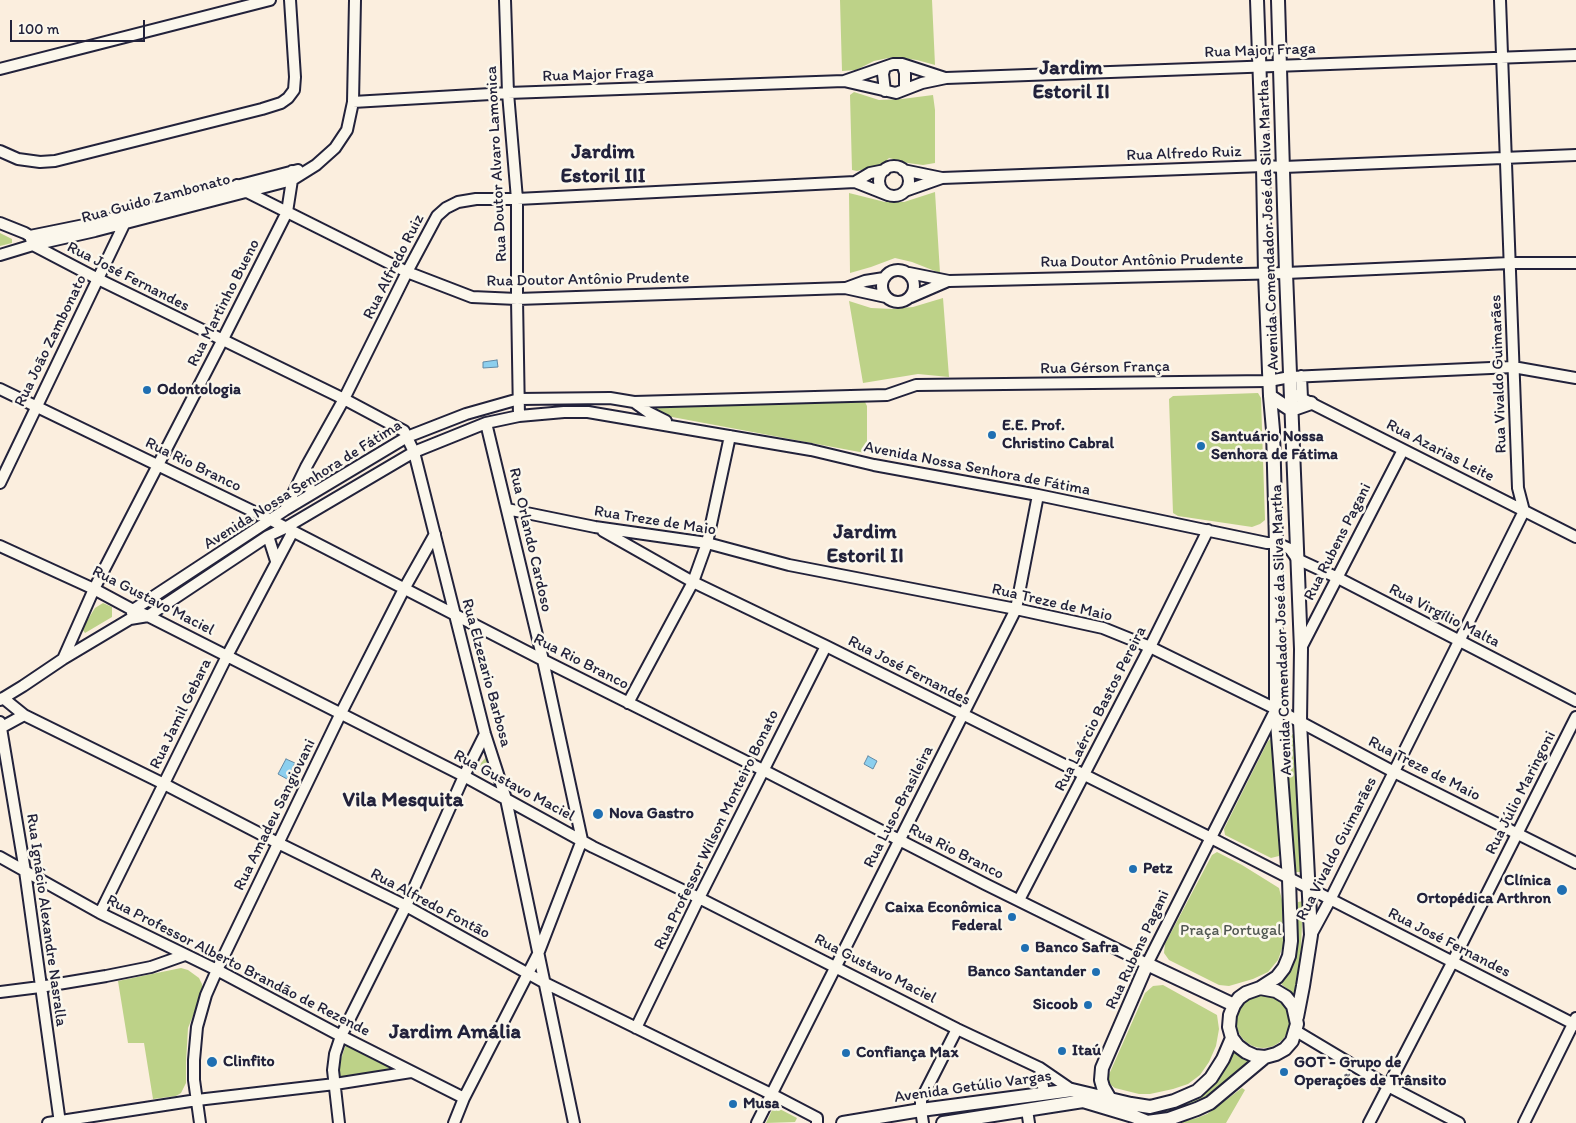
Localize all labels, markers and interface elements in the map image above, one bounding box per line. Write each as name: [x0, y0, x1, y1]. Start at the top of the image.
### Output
scale bar: [12, 10, 148, 42]
text: 100 m: [18, 20, 59, 38]
street label: Rua Major Fraga: [1204, 39, 1316, 63]
district label: Jardim Estoril II: [1032, 56, 1110, 106]
street label: Rua Major Fraga: [542, 63, 654, 87]
street label: Rua Doutor Alvaro Lamonica: [482, 65, 512, 263]
street label: Avenida Comendador José da Silva Martha: [1254, 79, 1284, 371]
district label: Jardim Estoril III: [560, 140, 646, 190]
street label: Rua Alfredo Ruiz: [1126, 142, 1242, 166]
street label: Rua Guido Zambonato: [79, 170, 233, 228]
street label: Rua Alfredo Ruiz: [359, 211, 429, 323]
street label: Rua Martinho Bueno: [184, 236, 264, 370]
street label: Rua José Fernandes: [64, 238, 192, 316]
street label: Rua Doutor Antônio Prudente: [1040, 250, 1244, 272]
street label: Rua Doutor Antônio Prudente: [486, 269, 690, 291]
street label: Rua João Zambonato: [11, 272, 91, 410]
street label: Rua Vivaldo Guimarães: [1487, 294, 1511, 454]
street label: Rua Gérson França: [1040, 357, 1170, 379]
place label: Odontologia: [157, 380, 241, 400]
marker: Odontologia: [141, 384, 153, 396]
street label: Rua Azarias Leite: [1383, 415, 1497, 487]
street label: Avenida Nossa Senhora de Fátima: [200, 416, 406, 554]
place label: E.E. Prof. Christino Cabral: [1002, 416, 1114, 454]
place label: Santuário Nossa Senhora de Fátima: [1211, 427, 1338, 465]
marker: E.E. Prof. Christino Cabral: [986, 429, 998, 441]
street label: Rua Rio Branco: [142, 433, 244, 497]
street label: Avenida Nossa Senhora de Fátima: [862, 438, 1092, 500]
marker: Santuário Nossa Senhora de Fátima: [1195, 440, 1207, 452]
street label: Rua Orlando Cardoso: [504, 466, 556, 614]
street label: Rua Rubens Pagani: [1300, 480, 1376, 604]
street label: Avenida Comendador José da Silva Martha: [1267, 484, 1297, 776]
street label: Rua Treze de Maio: [593, 502, 717, 540]
district label: Jardim Estoril II: [826, 520, 904, 570]
street label: Rua Gustavo Maciel: [89, 562, 217, 640]
street label: Rua Treze de Maio: [990, 580, 1114, 626]
street label: Rua Virgílio Malta: [1385, 580, 1503, 652]
street label: Rua Elzezario Barbosa: [457, 597, 515, 749]
street label: Rua Laércio Bastos Pereira: [1051, 623, 1151, 795]
street label: Rua Rio Branco: [530, 630, 632, 694]
street label: Rua José Fernandes: [845, 632, 973, 710]
street label: Rua Jamil Gebara: [146, 656, 216, 772]
street label: Rua Professor Wilson Monteiro Bonato: [650, 707, 784, 953]
street label: Rua Júlio Maringoni: [1482, 728, 1560, 858]
street label: Rua Treze de Maio: [1365, 732, 1483, 806]
street label: Rua Amadeu Sangiovani: [230, 736, 320, 894]
street label: Rua Luso-Brasileira: [860, 743, 938, 871]
street label: Rua Gustavo Maciel: [450, 746, 578, 826]
street label: Rua Vivaldo Guimarães: [1292, 774, 1382, 924]
district label: Vila Mesquita: [343, 788, 463, 814]
place label: Nova Gastro: [609, 804, 694, 824]
marker: Nova Gastro: [591, 807, 605, 821]
street label: Rua Ignácio Alexandre Nasralla: [22, 812, 70, 1028]
street label: Rua Rio Branco: [905, 820, 1007, 884]
place label: Petz: [1143, 859, 1173, 879]
marker: Petz: [1127, 863, 1139, 875]
street label: Rua Alfredo Fontão: [367, 864, 493, 944]
place label: Clínica Ortopédica Arthron: [1417, 871, 1551, 909]
marker: Clínica Ortopédica Arthron: [1555, 883, 1569, 897]
street label: Rua Rubens Pagani: [1102, 887, 1174, 1013]
street label: Rua Professor Alberto Brandão de Rezende: [103, 891, 373, 1041]
place label: Caixa Econômica Federal: [885, 898, 1002, 936]
street label: Rua José Fernandes: [1385, 904, 1513, 982]
marker: Caixa Econômica Federal: [1006, 911, 1018, 923]
park label: Praça Portugal: [1180, 921, 1282, 941]
street label: Rua Gustavo Maciel: [811, 930, 939, 1008]
place label: Banco Safra: [1035, 938, 1119, 958]
marker: Banco Safra: [1019, 942, 1031, 954]
place label: Banco Santander: [967, 962, 1086, 982]
marker: Banco Santander: [1090, 966, 1102, 978]
place label: Sicoob: [1033, 995, 1078, 1015]
marker: Sicoob: [1082, 999, 1094, 1011]
district label: Jardim Amália: [389, 1020, 521, 1046]
place label: Itaú: [1072, 1041, 1101, 1061]
place label: Confiança Max: [856, 1043, 958, 1063]
marker: Itaú: [1056, 1045, 1068, 1057]
marker: Confiança Max: [840, 1047, 852, 1059]
place label: Clinfito: [223, 1052, 275, 1072]
place label: GOT - Grupo de Operações de Trânsito: [1294, 1053, 1446, 1091]
marker: Clinfito: [205, 1055, 219, 1069]
street label: Avenida Getúlio Vargas: [893, 1066, 1053, 1108]
marker: GOT - Grupo de Operações de Trânsito: [1278, 1066, 1290, 1078]
place label: Musa: [743, 1094, 779, 1114]
marker: Musa: [727, 1098, 739, 1110]

